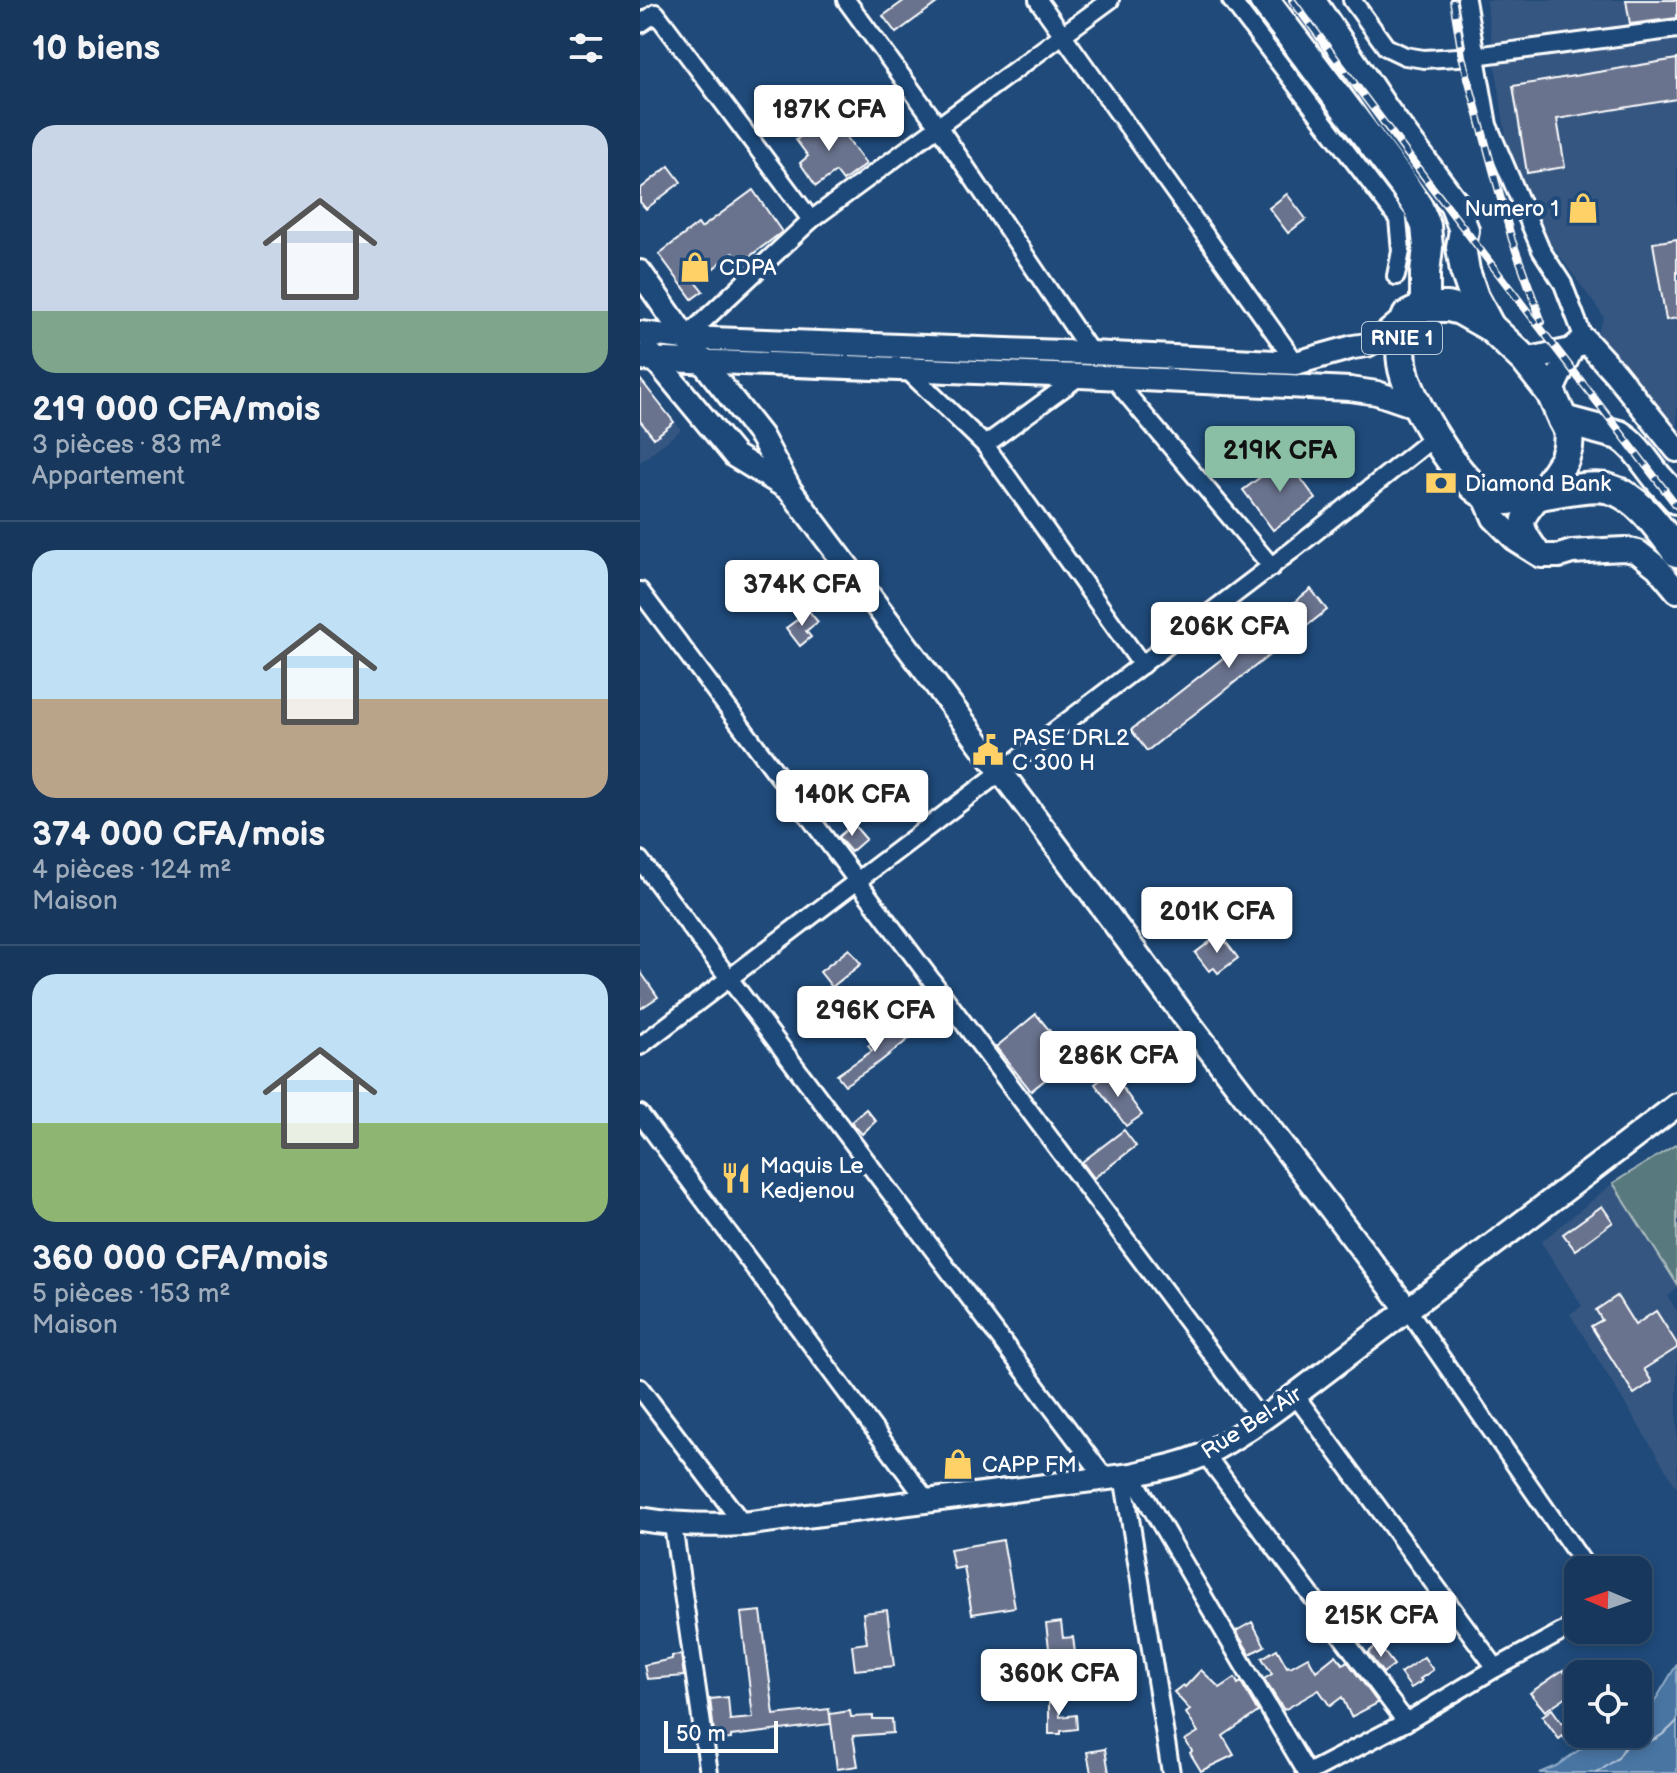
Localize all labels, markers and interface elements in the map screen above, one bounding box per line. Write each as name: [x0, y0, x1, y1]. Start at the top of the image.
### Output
icon: filters: [564, 26, 608, 70]
text: 10 biens: [32, 28, 160, 69]
pin: 187K CFA: [746, 85, 912, 153]
text: 187K CFA: [772, 95, 886, 126]
icon: home: [248, 177, 392, 321]
shop icon: Numero 1: [1566, 191, 1600, 225]
place label: Numero 1: [1465, 196, 1559, 223]
shop icon: CDPA: [678, 250, 712, 284]
place label: CDPA: [719, 255, 777, 282]
road number: RNIE 1: [1362, 322, 1442, 354]
text: 219 000 CFA/mois: [32, 389, 320, 430]
pin: 219K CFA: [1197, 426, 1363, 494]
text: 3 pièces · 83 m²: [32, 430, 222, 461]
text: 219K CFA: [1223, 436, 1337, 467]
text: Appartement: [32, 461, 185, 492]
bank icon: Diamond Bank: [1424, 466, 1458, 500]
place label: Diamond Bank: [1465, 471, 1611, 498]
pin: 374K CFA: [719, 560, 885, 628]
text: 374K CFA: [743, 570, 861, 601]
icon: home: [248, 602, 392, 746]
pin: 206K CFA: [1146, 602, 1312, 670]
text: 206K CFA: [1169, 612, 1289, 643]
place label: PASE DRL2 C 300 H: [1012, 725, 1129, 777]
public building icon: PASE DRL2 C 300 H: [971, 733, 1005, 767]
pin: 140K CFA: [769, 770, 935, 838]
text: 140K CFA: [794, 780, 910, 811]
text: 374 000 CFA/mois: [32, 814, 325, 855]
text: 4 pièces · 124 m²: [32, 855, 231, 886]
text: Maison: [32, 886, 118, 917]
pin: 201K CFA: [1134, 887, 1300, 955]
text: 201K CFA: [1159, 897, 1275, 928]
pin: 296K CFA: [792, 986, 958, 1054]
text: 296K CFA: [815, 996, 935, 1027]
icon: home: [248, 1026, 392, 1170]
pin: 286K CFA: [1035, 1031, 1201, 1099]
text: 286K CFA: [1058, 1041, 1178, 1072]
place label: Maquis Le Kedjenou: [760, 1153, 864, 1205]
restaurant icon: Maquis Le Kedjenou: [719, 1161, 753, 1195]
text: 360 000 CFA/mois: [32, 1238, 328, 1279]
text: 5 pièces · 153 m²: [32, 1279, 231, 1310]
text: Maison: [32, 1310, 118, 1341]
street label: Rue Bel-Air: [1197, 1380, 1308, 1466]
shop icon: CAPP FM: [941, 1447, 975, 1481]
place label: CAPP FM: [982, 1452, 1077, 1479]
north arrow: [1564, 1556, 1652, 1644]
map controls: [1564, 1556, 1652, 1748]
pin: 215K CFA: [1298, 1591, 1464, 1659]
text: 215K CFA: [1324, 1601, 1438, 1632]
pin: 360K CFA: [976, 1649, 1142, 1717]
text: 360K CFA: [999, 1659, 1119, 1690]
button: locate: [1564, 1660, 1652, 1748]
scale bar: [664, 1717, 778, 1753]
text: 50 m: [676, 1721, 726, 1748]

